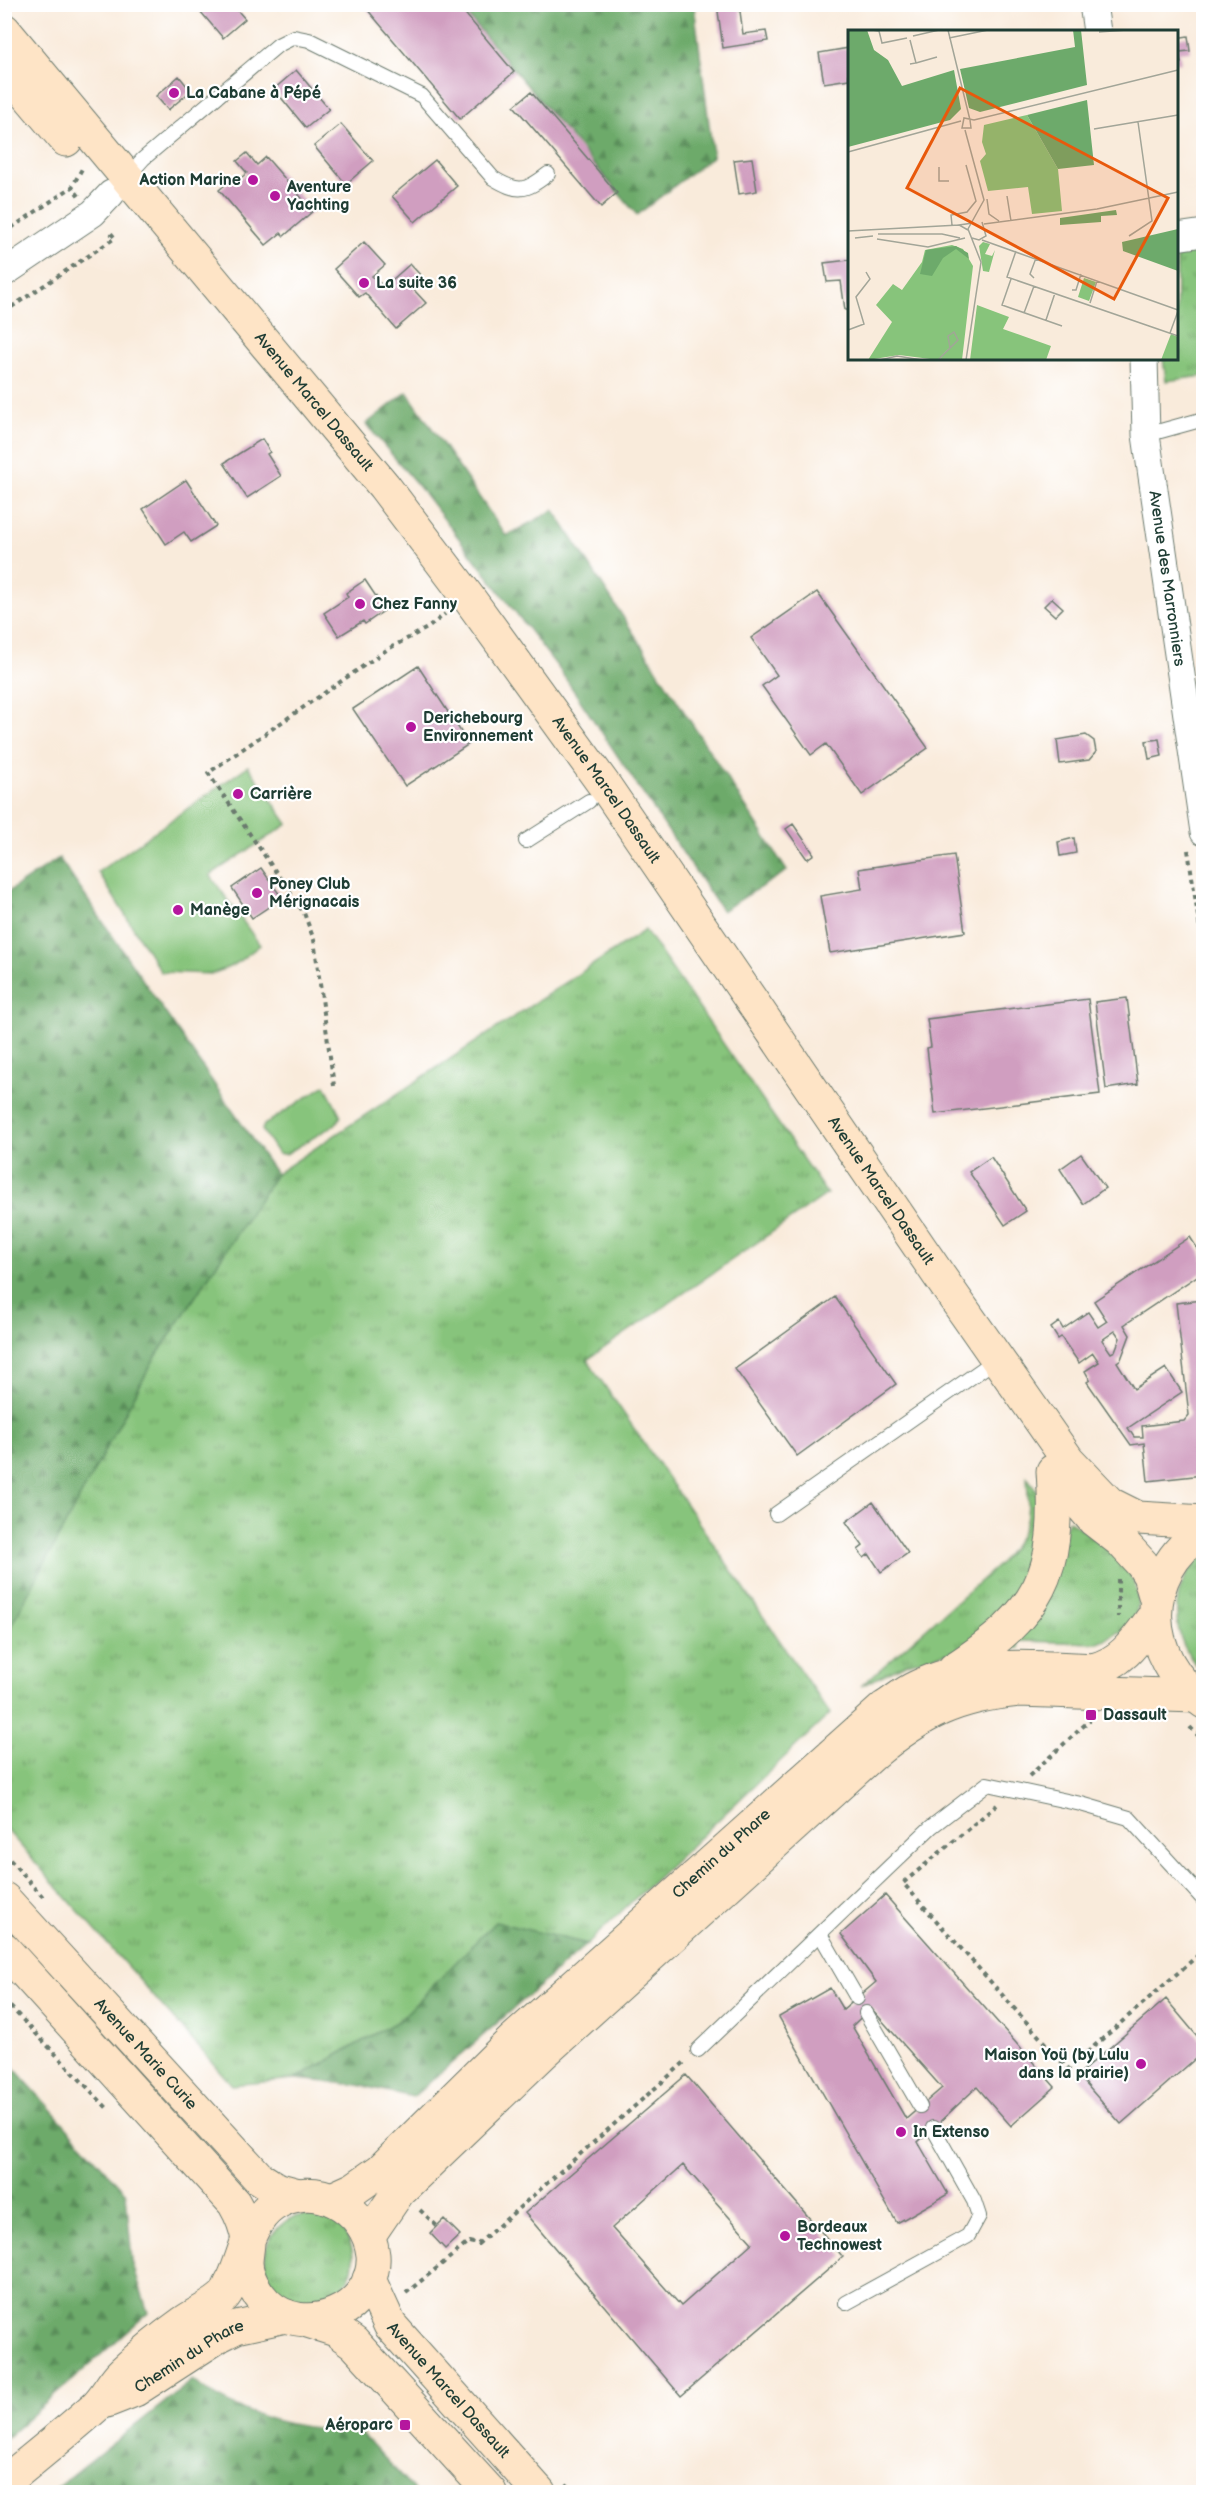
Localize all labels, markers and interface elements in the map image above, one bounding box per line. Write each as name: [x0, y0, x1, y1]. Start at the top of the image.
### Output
inset map: [848, 30, 1178, 360]
place label: La Cabane à Pépé: [186, 84, 322, 103]
marker: La Cabane à Pépé: [167, 86, 181, 100]
place label: Action Marine: [138, 171, 241, 190]
marker: Action Marine: [246, 173, 260, 187]
place label: Aventure Yachting: [286, 178, 351, 215]
marker: Aventure Yachting: [268, 189, 282, 203]
place label: La suite 36: [376, 274, 457, 293]
marker: La suite 36: [357, 276, 371, 290]
street label: Avenue Marcel Dassault: [250, 328, 377, 475]
street label: Avenue des Marronniers: [1145, 489, 1189, 668]
place label: Chez Fanny: [372, 595, 458, 614]
marker: Chez Fanny: [353, 597, 367, 611]
place label: Derichebourg Environnement: [423, 709, 534, 746]
street label: Avenue Marcel Dassault: [548, 713, 664, 867]
marker: Derichebourg Environnement: [404, 720, 418, 734]
place label: Carrière: [250, 785, 312, 804]
marker: Carrière: [231, 787, 245, 801]
place label: Poney Club Mérignacais: [269, 875, 360, 912]
marker: Poney Club Mérignacais: [250, 886, 264, 900]
place label: Manège: [190, 901, 250, 920]
marker: Manège: [171, 903, 185, 917]
street label: Avenue Marcel Dassault: [824, 1113, 938, 1268]
place label: Dassault: [1103, 1706, 1167, 1725]
marker: Dassault: [1084, 1708, 1098, 1722]
street label: Chemin du Phare: [668, 1804, 775, 1902]
street label: Avenue Marie Curie: [90, 1995, 201, 2114]
place label: Maison Yoü (by Lulu dans la prairie): [984, 2046, 1129, 2083]
marker: Maison Yoü (by Lulu dans la prairie): [1134, 2057, 1148, 2071]
place label: In Extenso: [913, 2123, 989, 2142]
marker: In Extenso: [894, 2125, 908, 2139]
place label: Bordeaux Technowest: [797, 2218, 882, 2255]
marker: Bordeaux Technowest: [778, 2229, 792, 2243]
street label: Chemin du Phare: [131, 2316, 246, 2397]
street label: Avenue Marcel Dassault: [383, 2319, 514, 2462]
place label: Aéroparc: [324, 2416, 393, 2435]
marker: Aéroparc: [398, 2418, 412, 2432]

